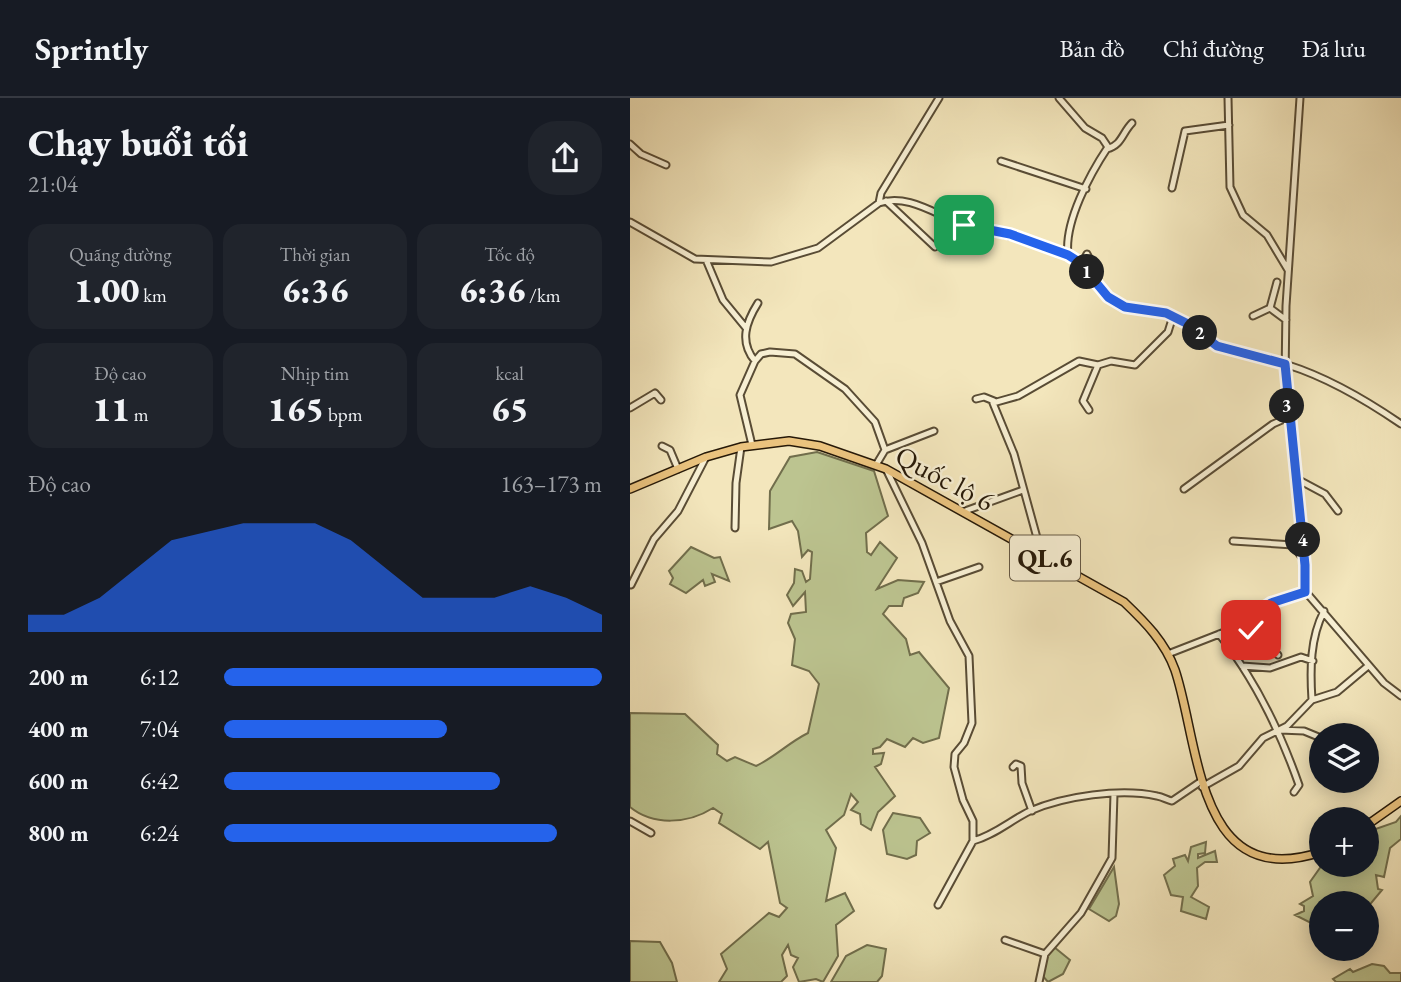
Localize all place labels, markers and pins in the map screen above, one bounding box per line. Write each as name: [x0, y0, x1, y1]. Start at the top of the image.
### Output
pin: [934, 195, 994, 255]
pin: 1: [1070, 254, 1105, 290]
pin: 2: [1182, 316, 1218, 350]
pin: 3: [1270, 388, 1304, 424]
pin: 4: [1286, 522, 1320, 558]
pin: [1221, 600, 1281, 660]

